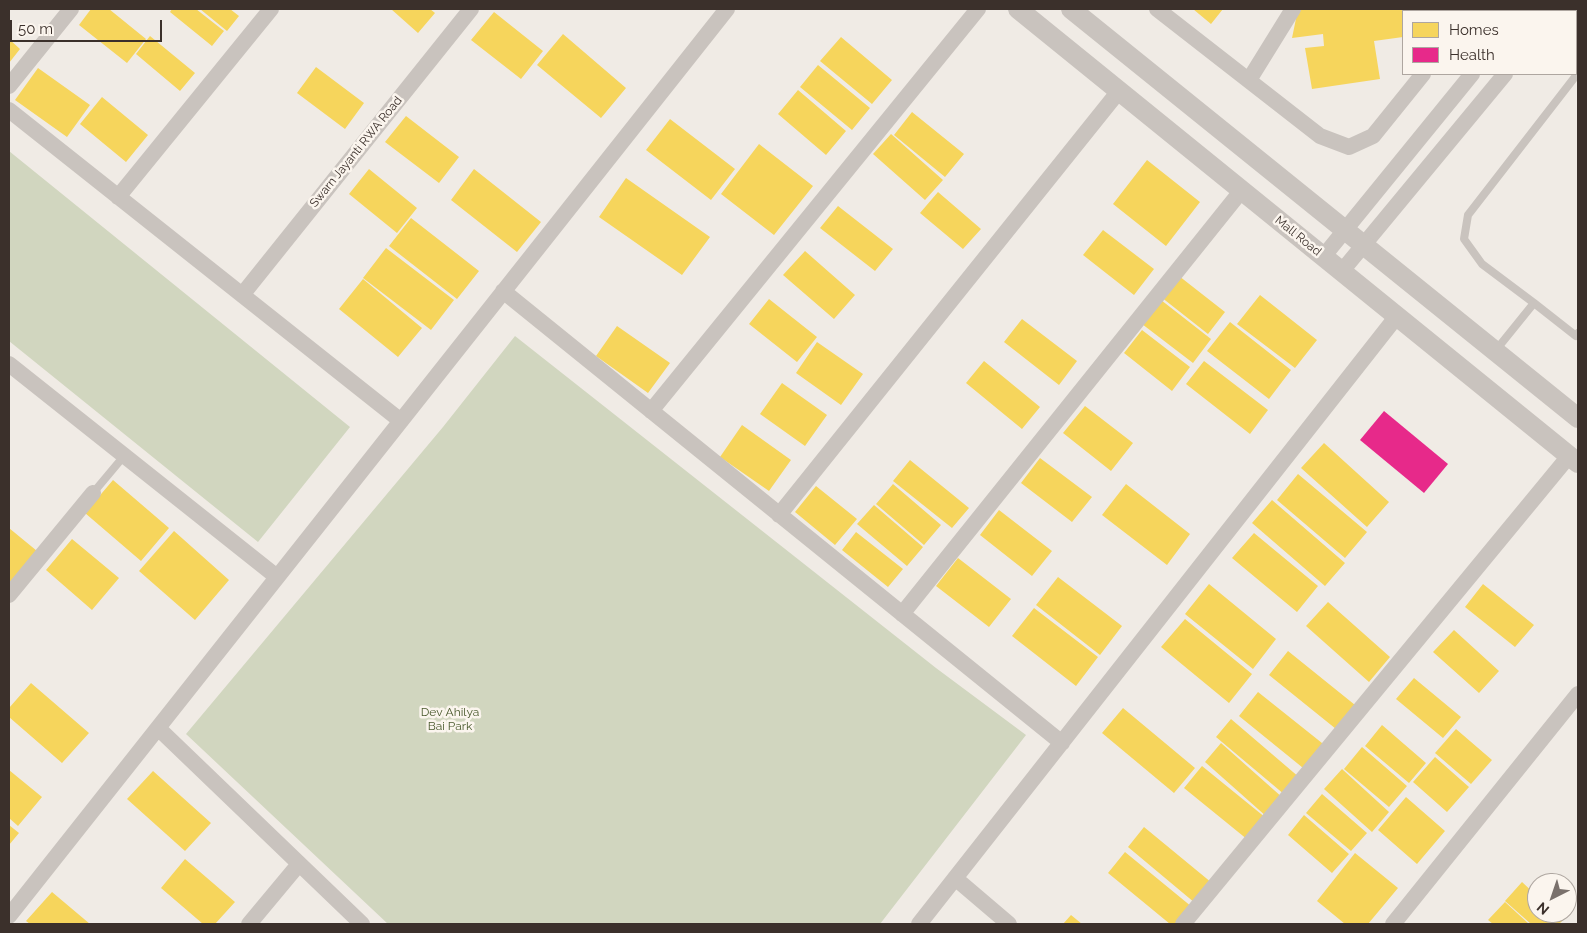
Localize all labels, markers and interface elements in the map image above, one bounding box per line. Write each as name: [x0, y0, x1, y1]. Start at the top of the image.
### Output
scale bar: [12, 10, 165, 42]
legend: [1402, 10, 1577, 75]
text: 50 m: [18, 20, 53, 38]
text: Homes: [1449, 21, 1499, 39]
text: Health: [1449, 46, 1495, 64]
street label: Swarn Jayanti RWA Road: [307, 94, 405, 210]
street label: Mall Road: [1272, 213, 1324, 259]
park label: Dev Ahilya Bai Park: [421, 705, 479, 733]
north arrow: [1527, 873, 1577, 923]
text: N: [1534, 899, 1552, 918]

